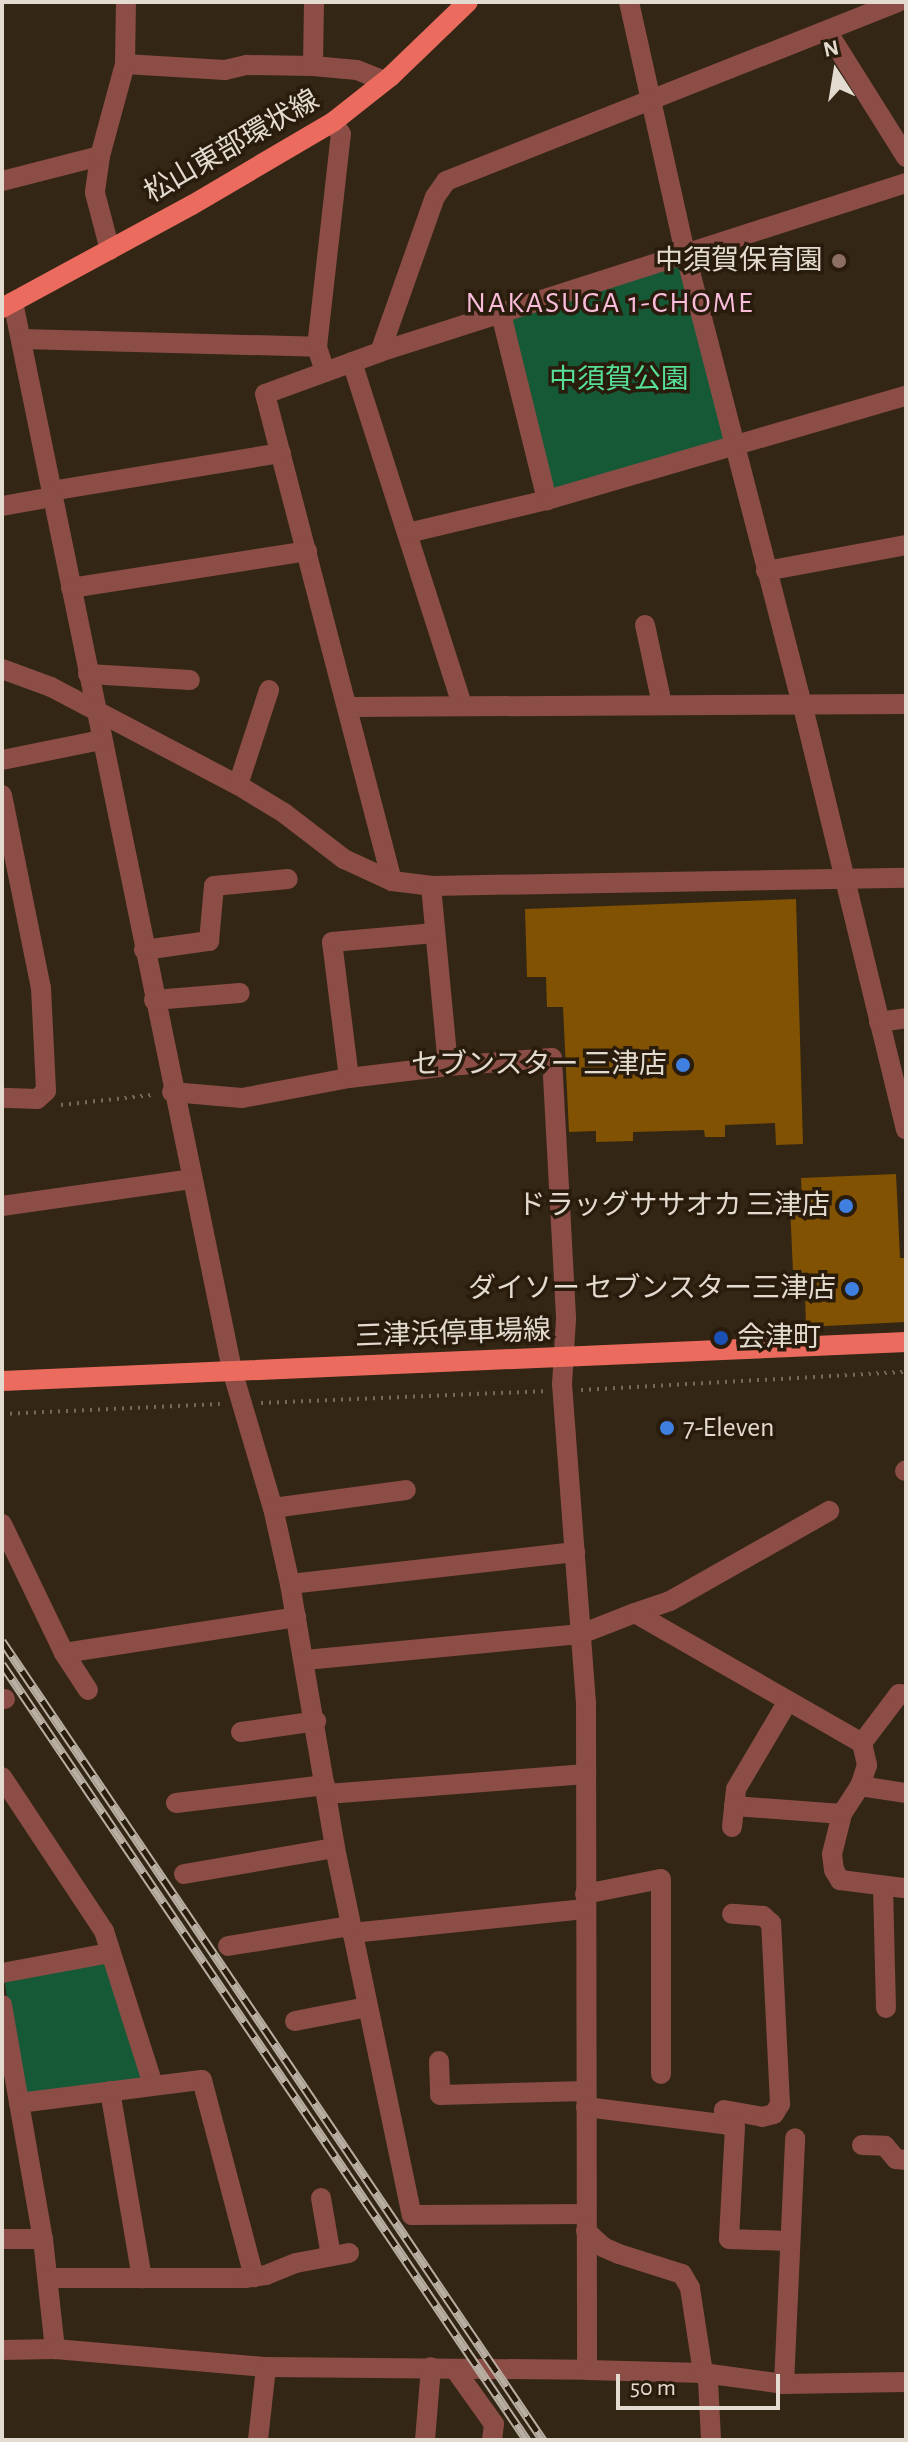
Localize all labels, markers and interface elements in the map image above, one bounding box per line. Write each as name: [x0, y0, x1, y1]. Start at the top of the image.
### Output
north arrow: [796, 32, 876, 112]
text: N: [821, 36, 841, 61]
street label: 松山東部環状線: [139, 83, 325, 211]
place label: 中須賀保育園: [655, 244, 823, 278]
marker: 中須賀保育園: [830, 252, 848, 270]
district label: NAKASUGA 1-CHOME: [465, 285, 755, 321]
park label: 中須賀公園: [549, 363, 689, 397]
place label: セブンスター 三津店: [410, 1048, 667, 1082]
marker: セブンスター 三津店: [674, 1056, 692, 1074]
place label: ドラッグササオカ 三津店: [517, 1189, 830, 1223]
marker: ドラッグササオカ 三津店: [837, 1197, 855, 1215]
place label: ダイソー セブンスター三津店: [467, 1272, 836, 1306]
marker: ダイソー セブンスター三津店: [843, 1280, 861, 1298]
street label: 三津浜停車場線: [354, 1314, 552, 1354]
place label: 会津町: [737, 1321, 821, 1355]
marker: 会津町: [712, 1329, 730, 1347]
place label: 7-Eleven: [683, 1411, 775, 1445]
marker: 7-Eleven: [658, 1419, 676, 1437]
scale bar: [620, 2358, 784, 2408]
text: 50 m: [630, 2376, 676, 2400]

